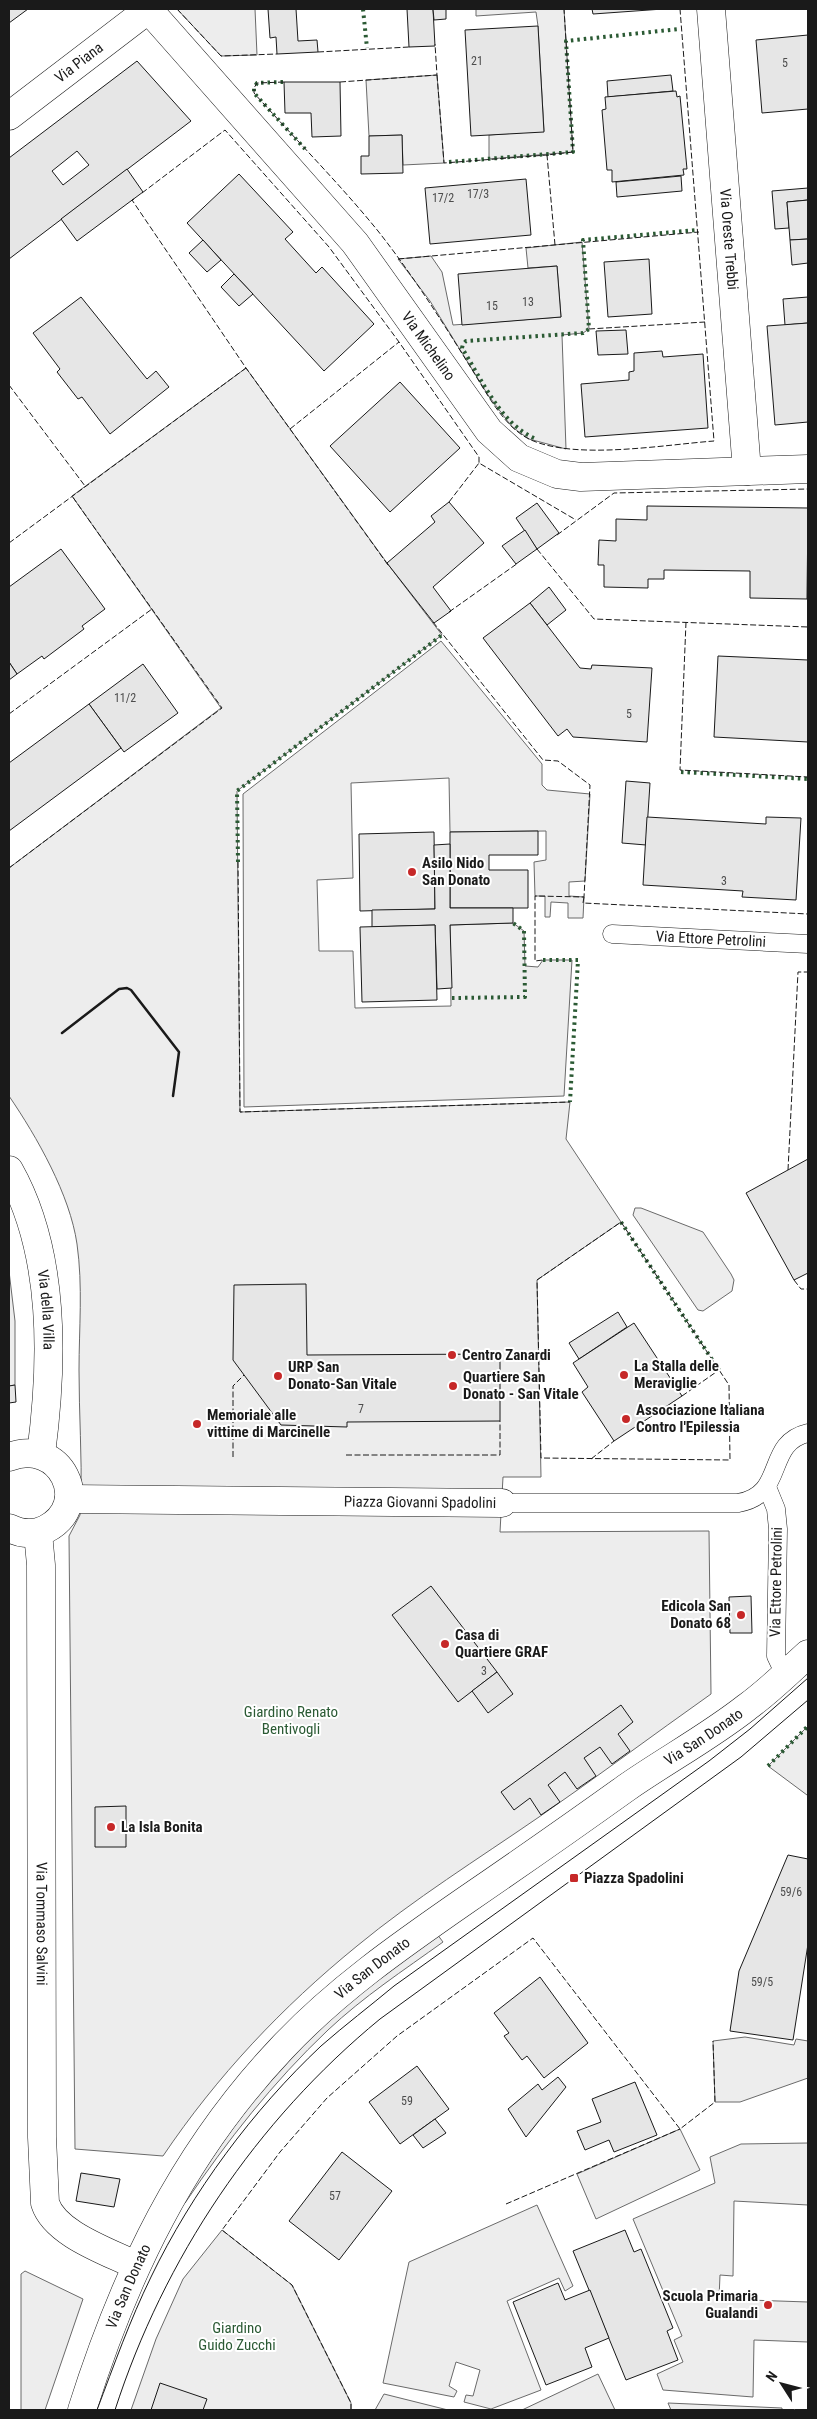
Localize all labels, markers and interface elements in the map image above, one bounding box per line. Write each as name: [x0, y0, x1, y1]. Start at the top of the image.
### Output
street label: Via Piana: [51, 38, 107, 87]
house number: 21: [471, 54, 483, 68]
house number: 5: [782, 56, 788, 70]
house number: 17/3: [467, 187, 489, 201]
street label: Via Oreste Trebbi: [716, 188, 742, 291]
house number: 17/2: [432, 191, 454, 205]
house number: 13: [522, 295, 534, 309]
house number: 15: [486, 299, 498, 313]
street label: Via Michelino: [398, 308, 459, 384]
house number: 11/2: [114, 691, 136, 705]
house number: 5: [626, 707, 632, 721]
place label: Asilo Nido San Donato: [422, 854, 490, 889]
marker: Asilo Nido San Donato: [406, 866, 418, 878]
house number: 3: [721, 874, 727, 888]
street label: Via Ettore Petrolini: [655, 927, 767, 951]
street label: Via della Villa: [34, 1268, 58, 1350]
place label: Centro Zanardi: [462, 1346, 551, 1364]
marker: Centro Zanardi: [446, 1349, 458, 1361]
place label: La Stalla delle Meraviglie: [634, 1357, 719, 1392]
place label: URP San Donato-San Vitale: [288, 1358, 397, 1393]
place label: Quartiere San Donato - San Vitale: [463, 1368, 579, 1403]
marker: La Stalla delle Meraviglie: [618, 1369, 630, 1381]
marker: URP San Donato-San Vitale: [272, 1370, 284, 1382]
marker: Quartiere San Donato - San Vitale: [447, 1380, 459, 1392]
place label: Associazione Italiana Contro l'Epilessia: [636, 1401, 765, 1436]
house number: 7: [358, 1402, 364, 1416]
place label: Memoriale alle vittime di Marcinelle: [207, 1406, 330, 1441]
marker: Associazione Italiana Contro l'Epilessia: [620, 1413, 632, 1425]
marker: Memoriale alle vittime di Marcinelle: [191, 1418, 203, 1430]
street label: Piazza Giovanni Spadolini: [344, 1493, 496, 1512]
street label: Via Ettore Petrolini: [766, 1527, 786, 1637]
place label: Edicola San Donato 68: [661, 1597, 731, 1632]
marker: Edicola San Donato 68: [735, 1609, 747, 1621]
place label: Casa di Quartiere GRAF: [455, 1626, 548, 1661]
marker: Casa di Quartiere GRAF: [439, 1638, 451, 1650]
house number: 3: [481, 1664, 487, 1678]
park label: Giardino Renato Bentivogli: [244, 1703, 338, 1738]
street label: Via San Donato: [661, 1704, 746, 1769]
place label: La Isla Bonita: [121, 1818, 203, 1836]
marker: La Isla Bonita: [105, 1821, 117, 1833]
street label: Via Tommaso Salvini: [33, 1862, 51, 1986]
place label: Piazza Spadolini: [584, 1869, 684, 1887]
marker: Piazza Spadolini: [568, 1872, 580, 1884]
house number: 59/6: [780, 1885, 802, 1899]
street label: Via San Donato: [331, 1933, 414, 2003]
house number: 59/5: [751, 1975, 773, 1989]
house number: 59: [401, 2094, 413, 2108]
house number: 57: [329, 2189, 341, 2203]
street label: Via San Donato: [102, 2241, 155, 2331]
place label: Scuola Primaria Gualandi: [663, 2287, 758, 2322]
marker: Scuola Primaria Gualandi: [762, 2299, 774, 2311]
park label: Giardino Guido Zucchi: [198, 2319, 276, 2354]
north arrow: [757, 2359, 807, 2409]
text: N: [762, 2368, 780, 2385]

